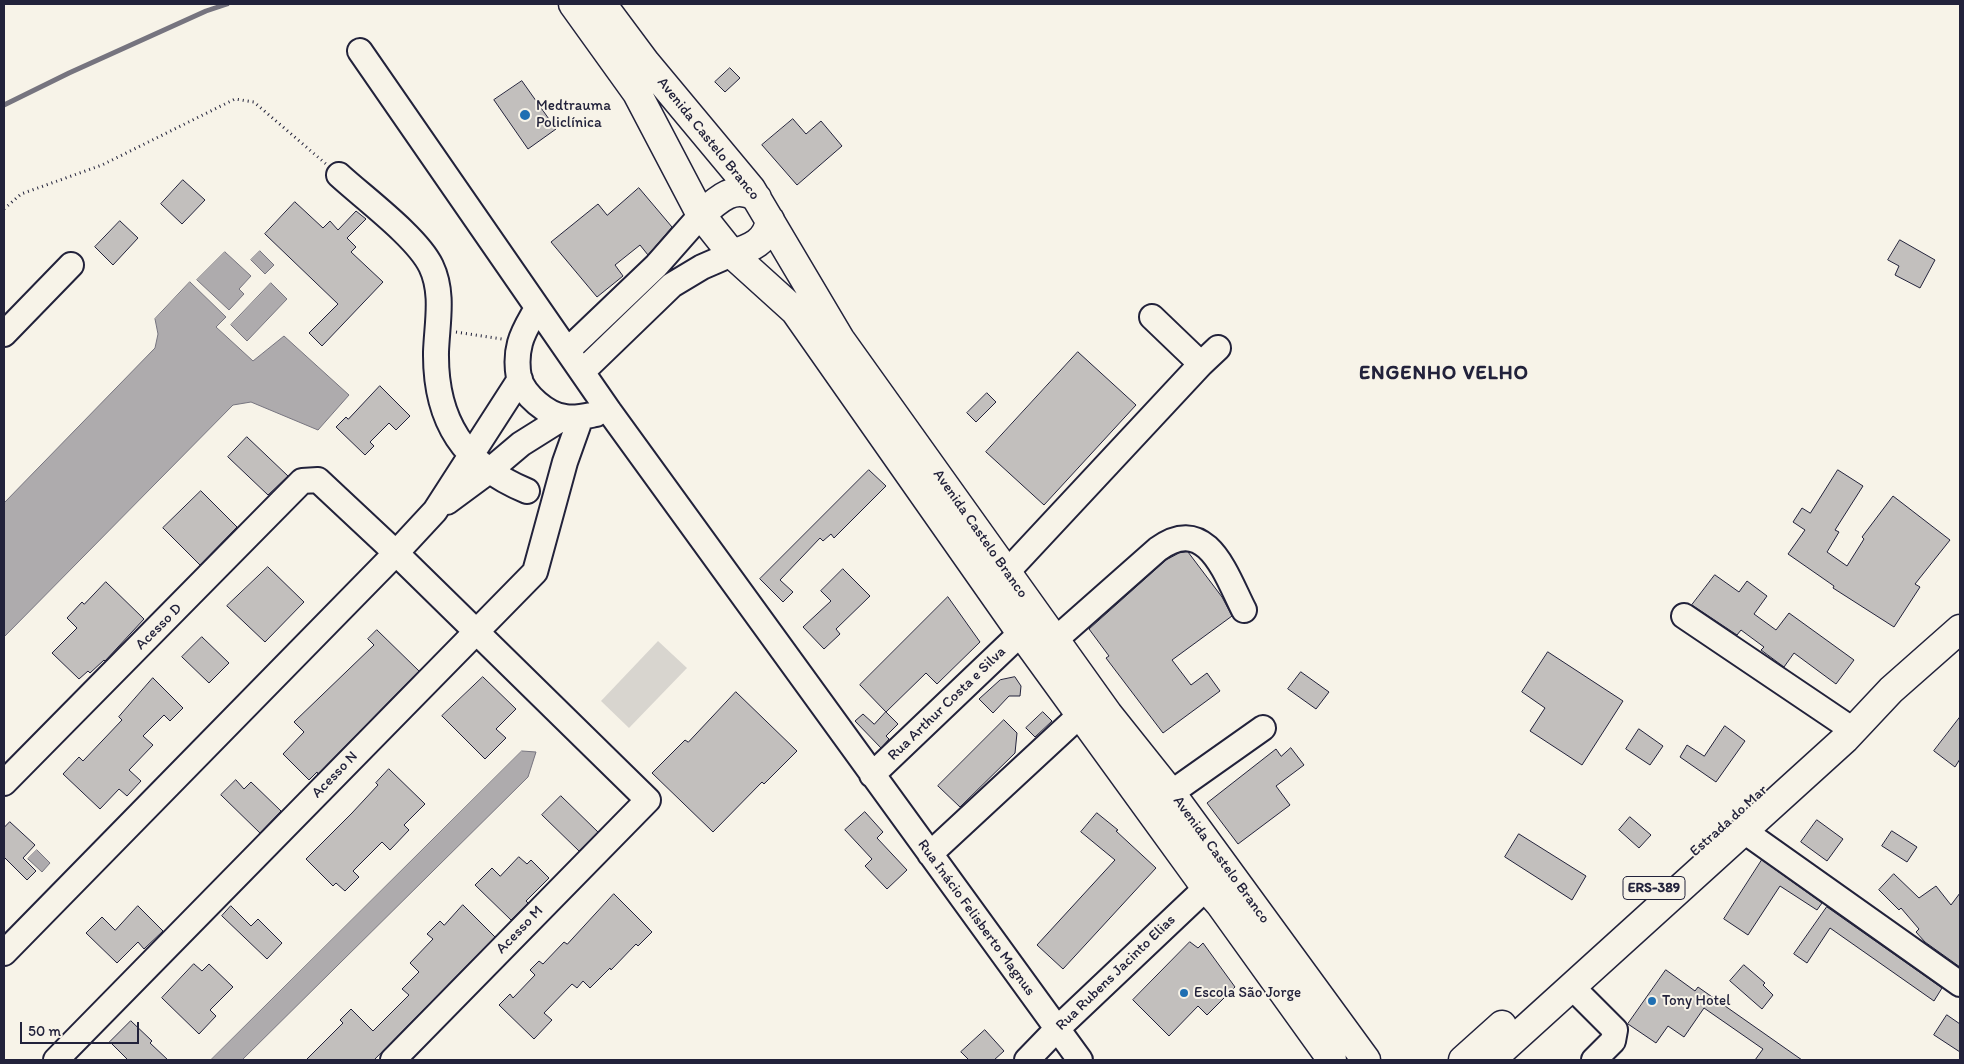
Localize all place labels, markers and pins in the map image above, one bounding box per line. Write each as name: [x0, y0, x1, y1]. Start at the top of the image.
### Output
place label: Medtrauma Policlínica: [536, 97, 611, 132]
marker: Medtrauma Policlínica: [518, 108, 532, 122]
place label: Escola São Jorge: [1194, 984, 1301, 1002]
marker: Escola São Jorge: [1178, 987, 1190, 999]
place label: Tony Hotel: [1662, 992, 1730, 1010]
marker: Tony Hotel: [1646, 995, 1658, 1007]

